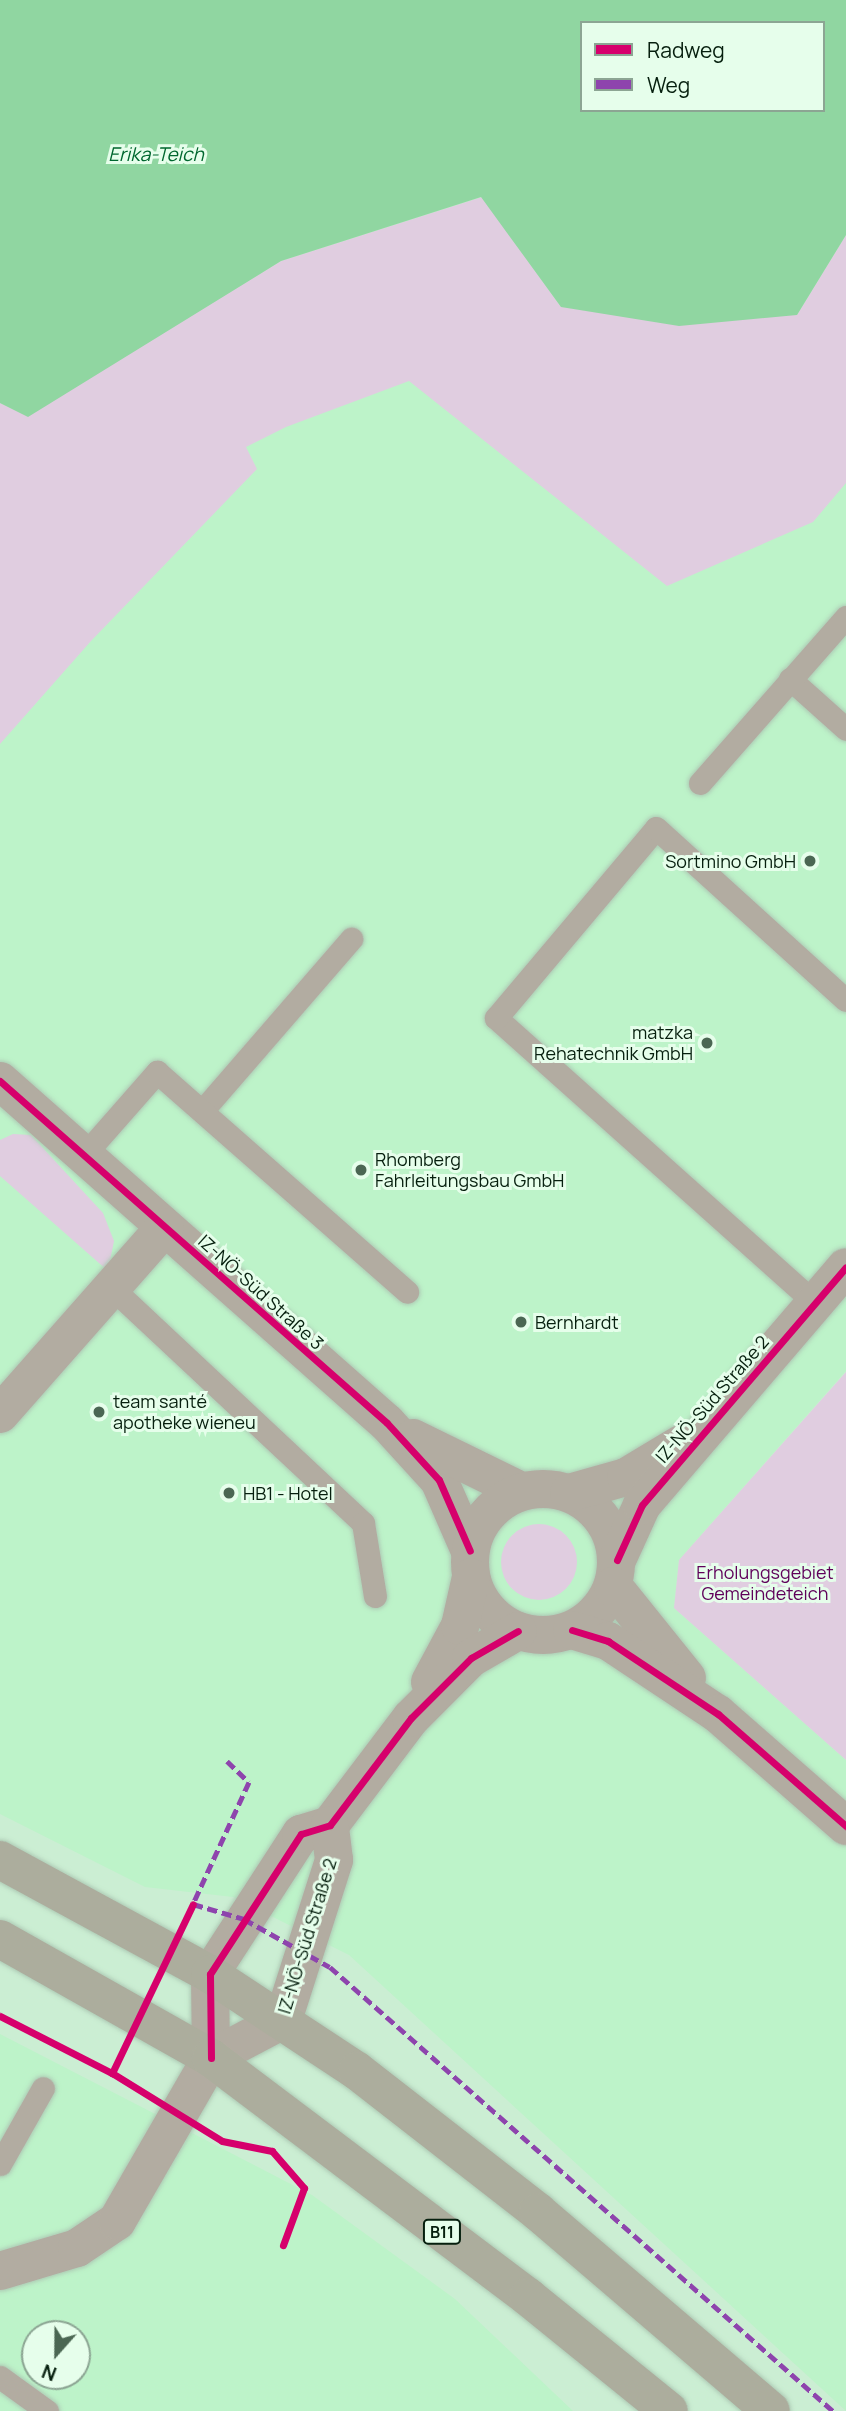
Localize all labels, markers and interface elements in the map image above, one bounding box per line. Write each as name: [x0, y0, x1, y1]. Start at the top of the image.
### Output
legend: [580, 21, 825, 112]
text: Radweg: [647, 36, 725, 64]
text: Weg: [647, 71, 690, 99]
water label: Erika-Teich: [108, 144, 204, 166]
place label: Sortmino GmbH: [665, 850, 796, 872]
marker: Sortmino GmbH: [802, 853, 818, 869]
place label: matzka Rehatechnik GmbH: [534, 1022, 693, 1064]
marker: matzka Rehatechnik GmbH: [699, 1035, 715, 1051]
place label: Rhomberg Fahrleitungsbau GmbH: [375, 1149, 564, 1192]
marker: Rhomberg Fahrleitungsbau GmbH: [353, 1162, 369, 1178]
street label: IZ-NÖ-Süd Straße 3: [194, 1230, 328, 1354]
place label: Bernhardt: [535, 1311, 619, 1333]
marker: Bernhardt: [513, 1314, 529, 1330]
street label: IZ-NÖ-Süd Straße 2: [651, 1331, 773, 1467]
place label: team santé apotheke wieneu: [113, 1391, 256, 1434]
marker: team santé apotheke wieneu: [91, 1404, 107, 1420]
place label: HB1 - Hotel: [243, 1482, 333, 1504]
marker: HB1 - Hotel: [221, 1485, 237, 1501]
park label: Erholungsgebiet Gemeindeteich: [696, 1562, 834, 1604]
street label: IZ-NÖ-Süd Straße 2: [273, 1856, 341, 2016]
road number: B11: [423, 2220, 461, 2244]
north arrow: [21, 2320, 91, 2390]
text: N: [38, 2358, 60, 2387]

